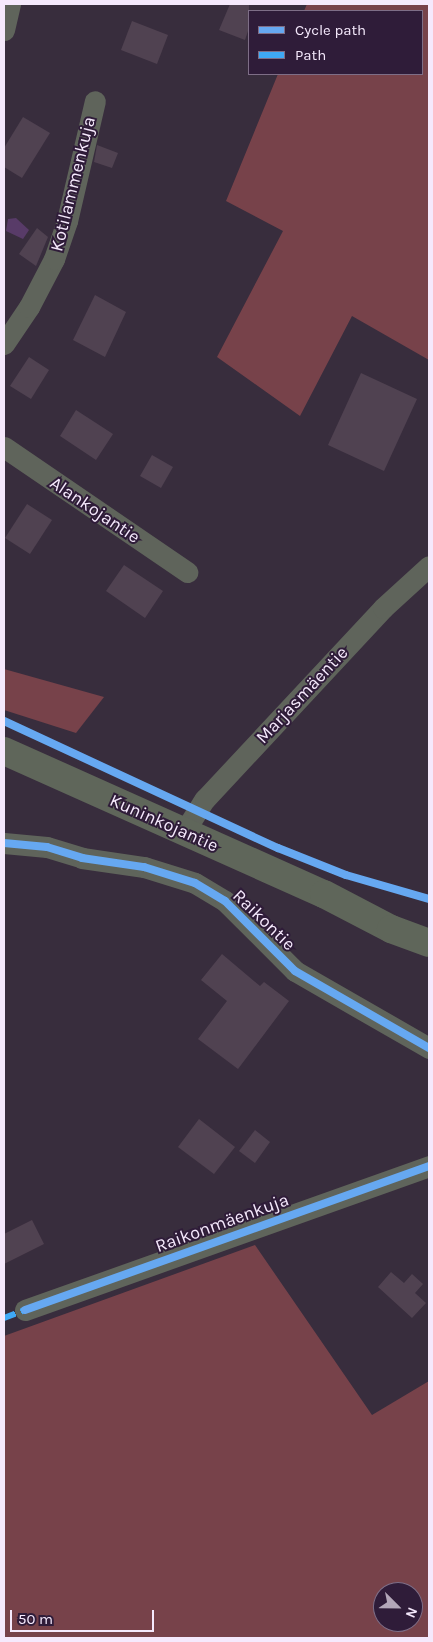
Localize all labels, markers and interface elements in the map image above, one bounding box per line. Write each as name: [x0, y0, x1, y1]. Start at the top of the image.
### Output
legend: [248, 10, 423, 75]
text: Cycle path: [295, 21, 366, 39]
text: Path: [295, 46, 326, 64]
street label: Kotilammenkuja: [46, 114, 100, 254]
street label: Alankojantie: [46, 472, 144, 548]
street label: Marjasmäentie: [252, 642, 352, 748]
street label: Kuninkojantie: [106, 789, 222, 857]
street label: Raikontie: [228, 885, 300, 955]
street label: Raikonmäenkuja: [152, 1189, 292, 1257]
north arrow: [373, 1582, 423, 1632]
scale bar: [12, 1600, 156, 1632]
text: N: [402, 1605, 421, 1621]
text: 50 m: [18, 1610, 53, 1628]

